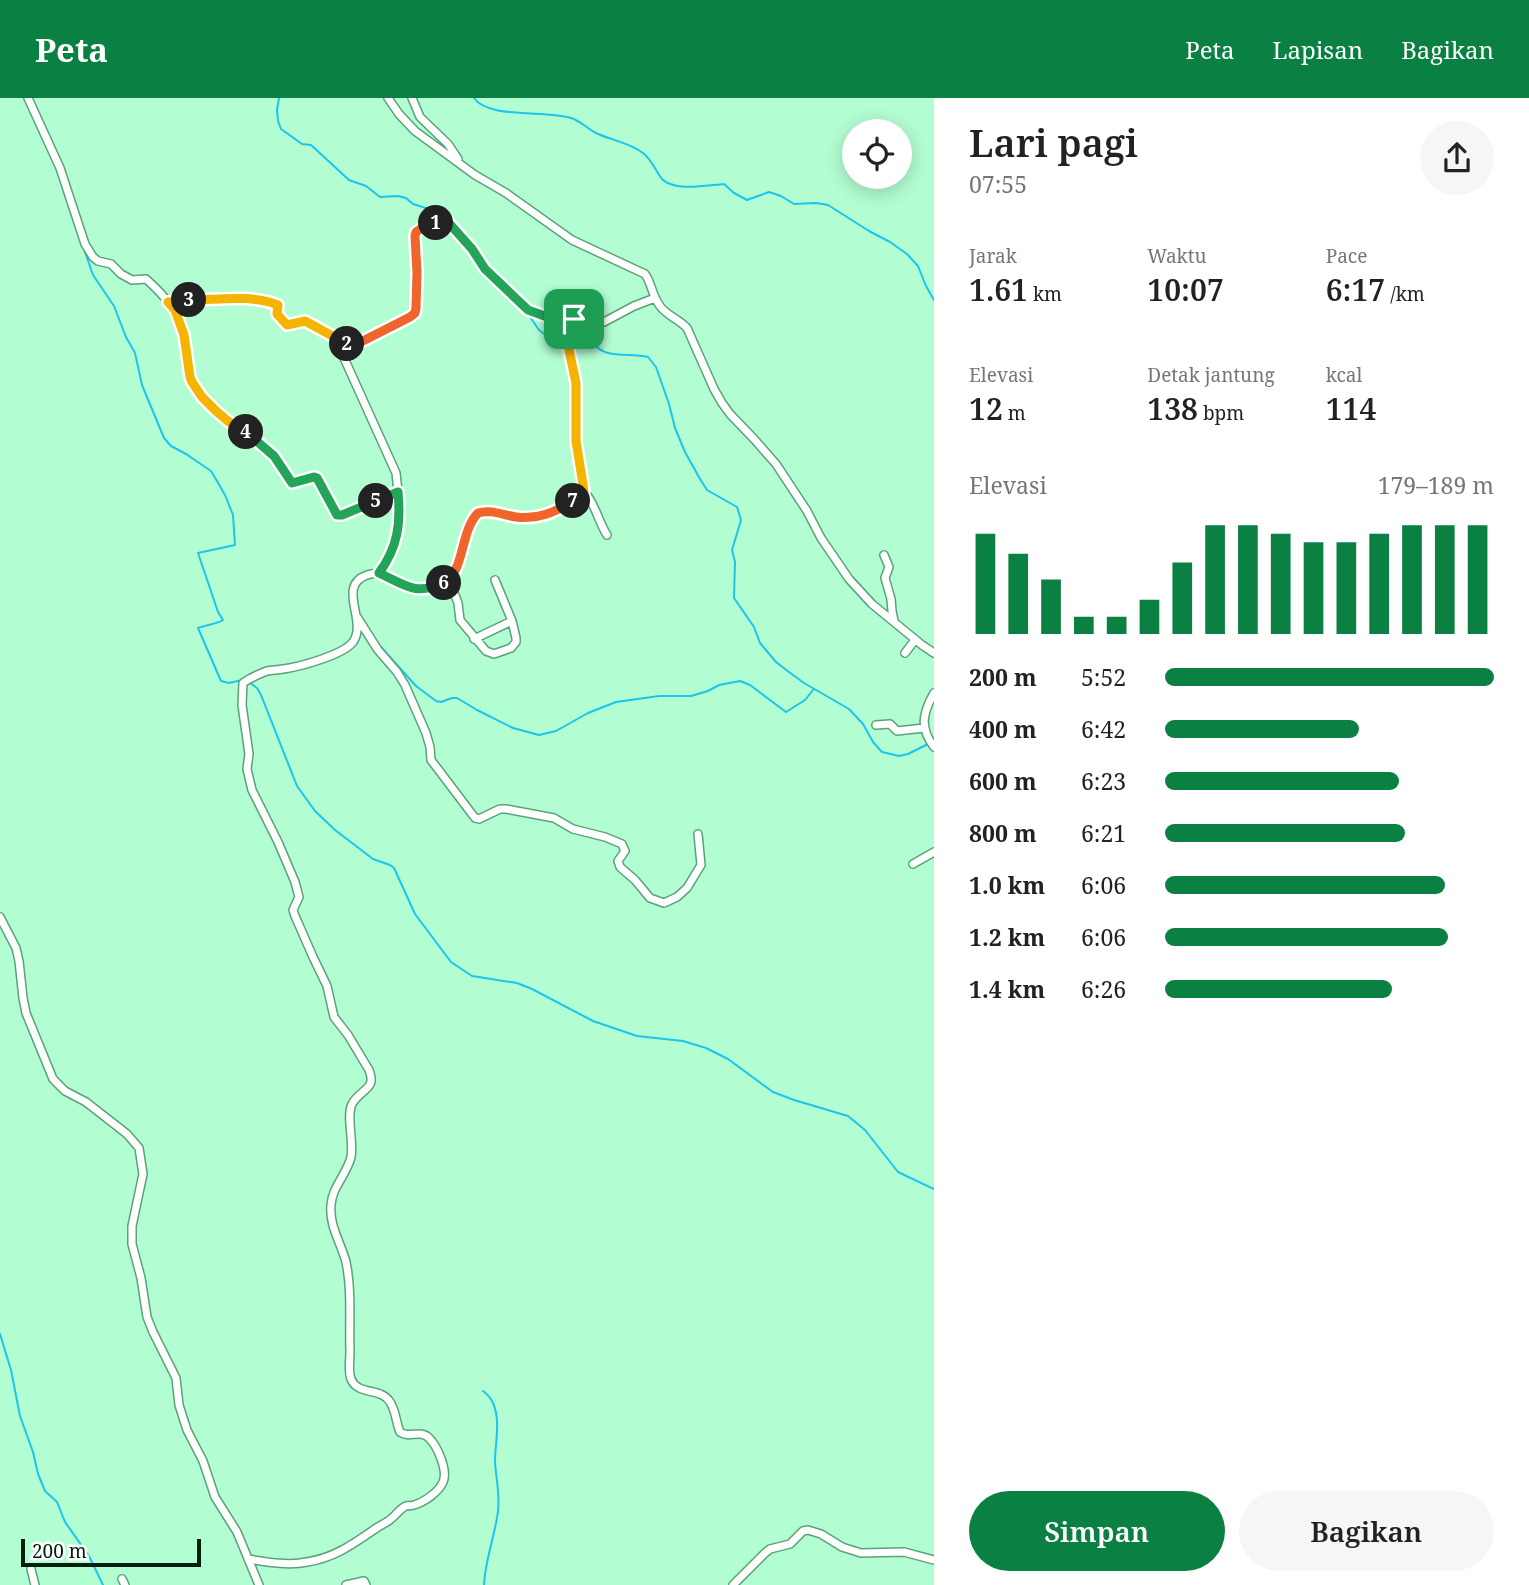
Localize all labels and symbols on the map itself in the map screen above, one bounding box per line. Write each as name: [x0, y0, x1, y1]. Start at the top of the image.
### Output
pin: 1: [418, 206, 453, 240]
pin: 3: [172, 282, 206, 318]
pin: [544, 289, 604, 349]
pin: 2: [330, 327, 364, 362]
pin: 4: [229, 414, 264, 450]
pin: 5: [358, 484, 394, 518]
pin: 7: [556, 484, 590, 518]
pin: 6: [426, 566, 462, 601]
scale bar: [21, 1536, 201, 1568]

